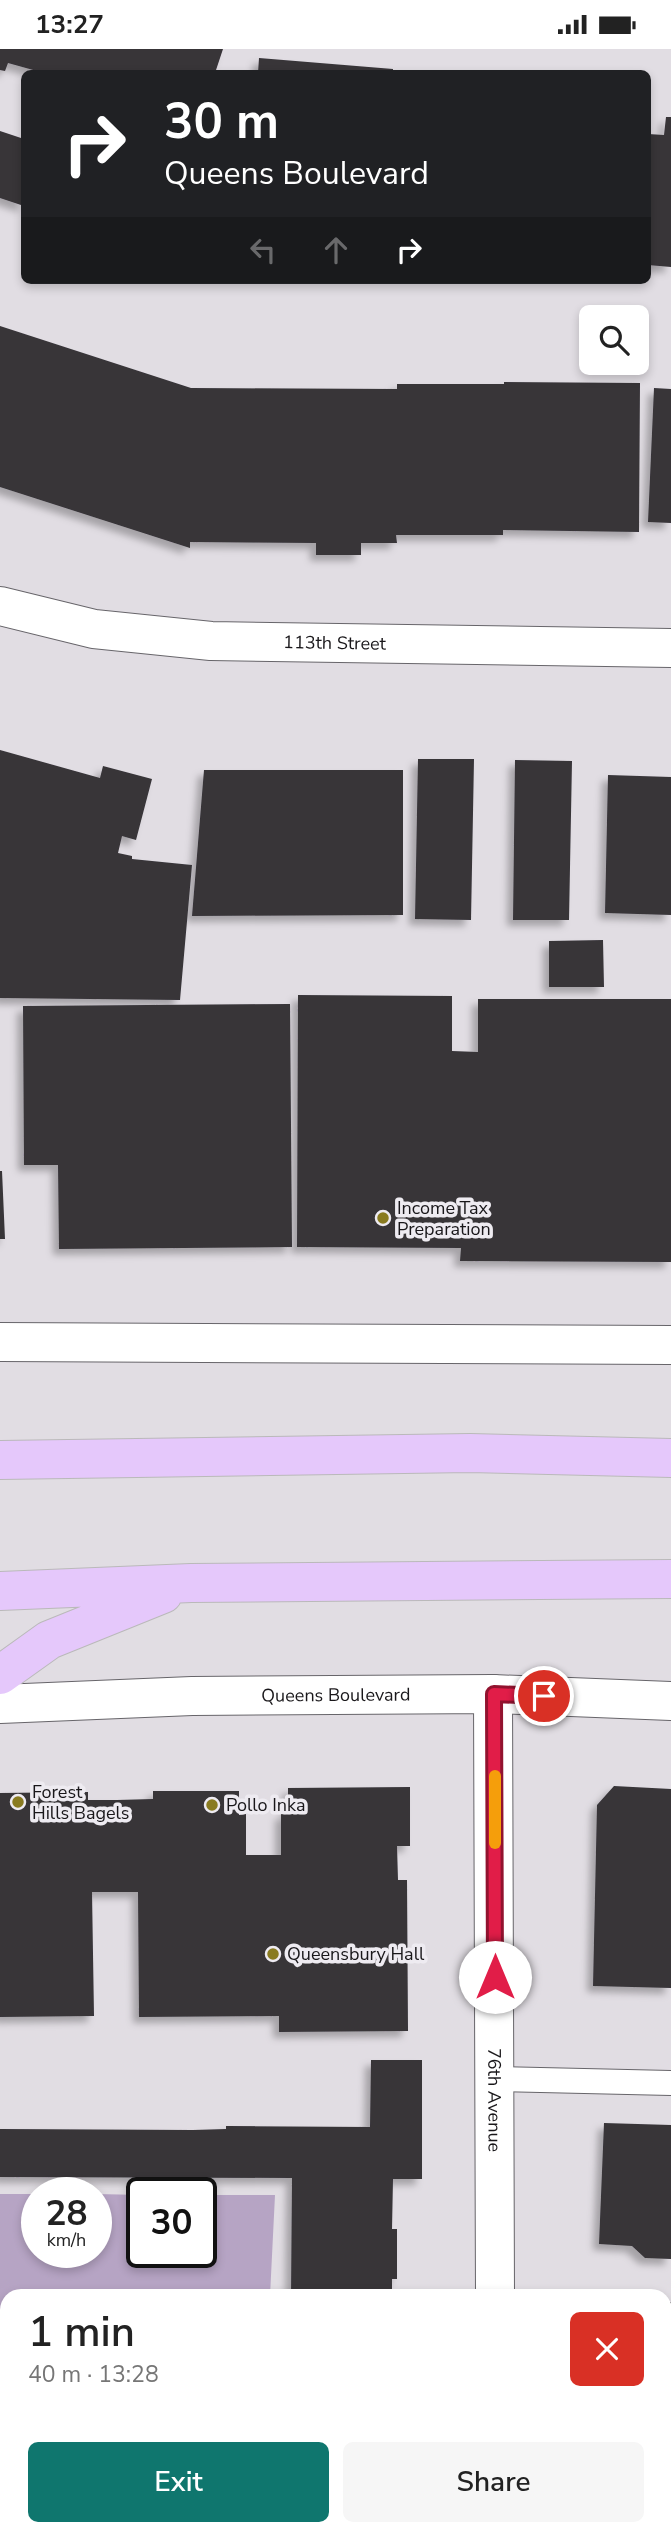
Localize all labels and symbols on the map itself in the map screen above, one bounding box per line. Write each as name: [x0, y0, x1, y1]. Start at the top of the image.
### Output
street label: 113th Street: [283, 630, 387, 656]
place label: Income Tax Preparation: [397, 1196, 491, 1241]
marker: Income Tax Preparation: [375, 1210, 391, 1226]
pin: [514, 1666, 574, 1726]
street label: Queens Boulevard: [261, 1683, 410, 1708]
place label: Forest Hills Bagels: [32, 1780, 129, 1825]
place label: Pollo Inka: [226, 1793, 305, 1817]
marker: Forest Hills Bagels: [10, 1794, 26, 1810]
marker: Pollo Inka: [204, 1797, 220, 1813]
position arrow: [458, 1940, 532, 2014]
place label: Queensbury Hall: [287, 1942, 425, 1966]
marker: Queensbury Hall: [265, 1946, 281, 1962]
street label: 76th Avenue: [482, 2048, 507, 2152]
speed limit sign: 30: [126, 2177, 217, 2268]

